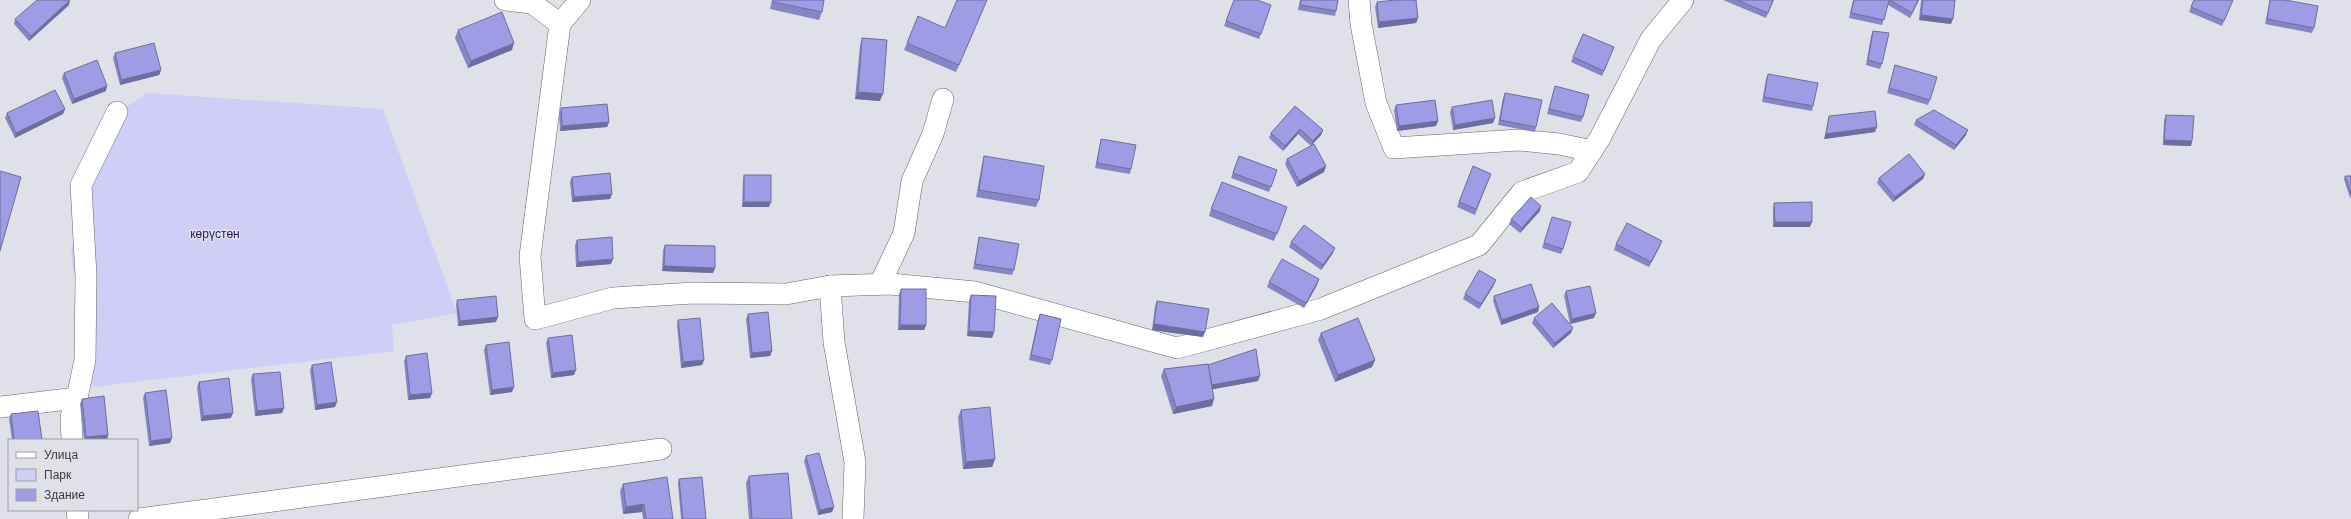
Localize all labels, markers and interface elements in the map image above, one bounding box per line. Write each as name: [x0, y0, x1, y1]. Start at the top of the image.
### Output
park label: көрүстөн: [190, 226, 240, 241]
legend: [8, 439, 138, 511]
text: Улица: [44, 447, 78, 462]
text: Парк: [44, 467, 72, 482]
text: Здание: [44, 487, 85, 502]

